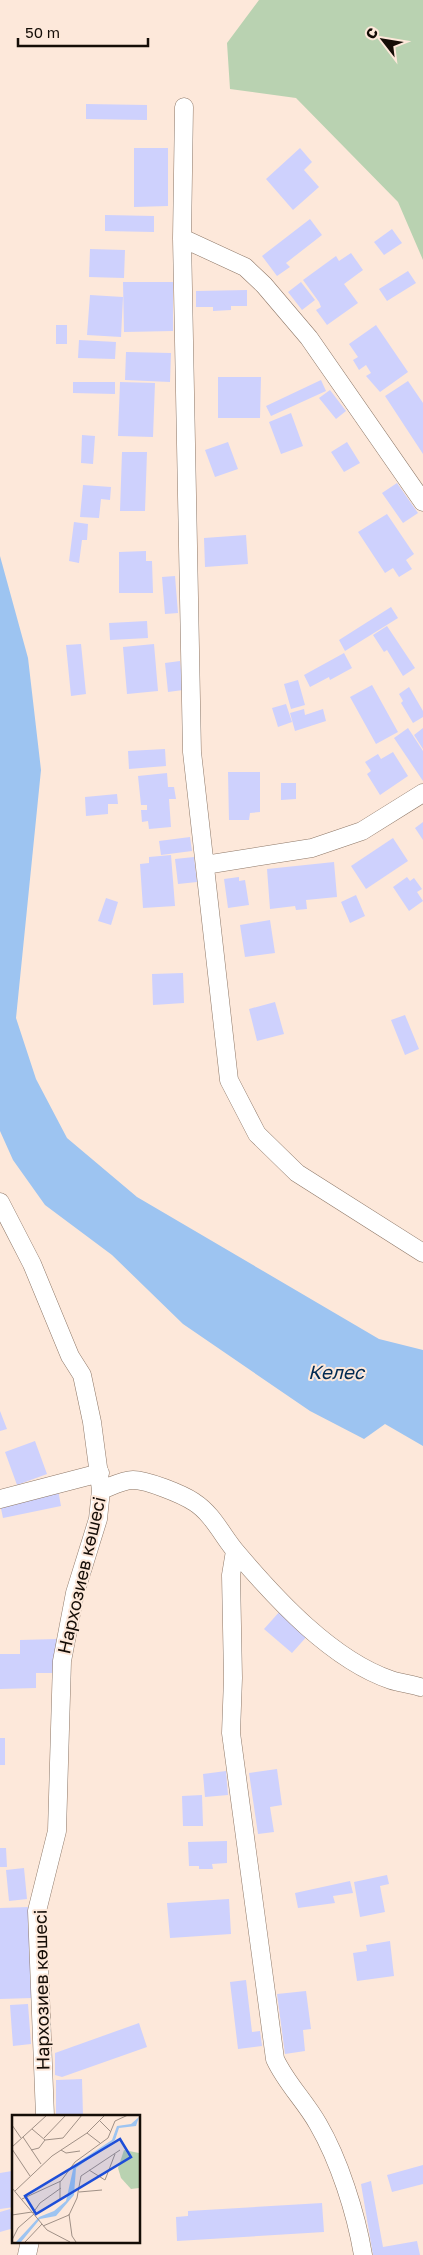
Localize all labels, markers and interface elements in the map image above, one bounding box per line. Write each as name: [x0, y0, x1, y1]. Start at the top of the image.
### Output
scale bar: [18, 15, 148, 47]
north arrow: [358, 15, 408, 65]
text: 50 m: [25, 23, 60, 41]
text: С: [362, 24, 381, 42]
water label: Келес: [308, 1360, 366, 1383]
street label: Нархозиев көшесі: [52, 1494, 110, 1656]
street label: Нархозиев көшесі: [29, 1909, 53, 2071]
inset map: [12, 2115, 140, 2242]

